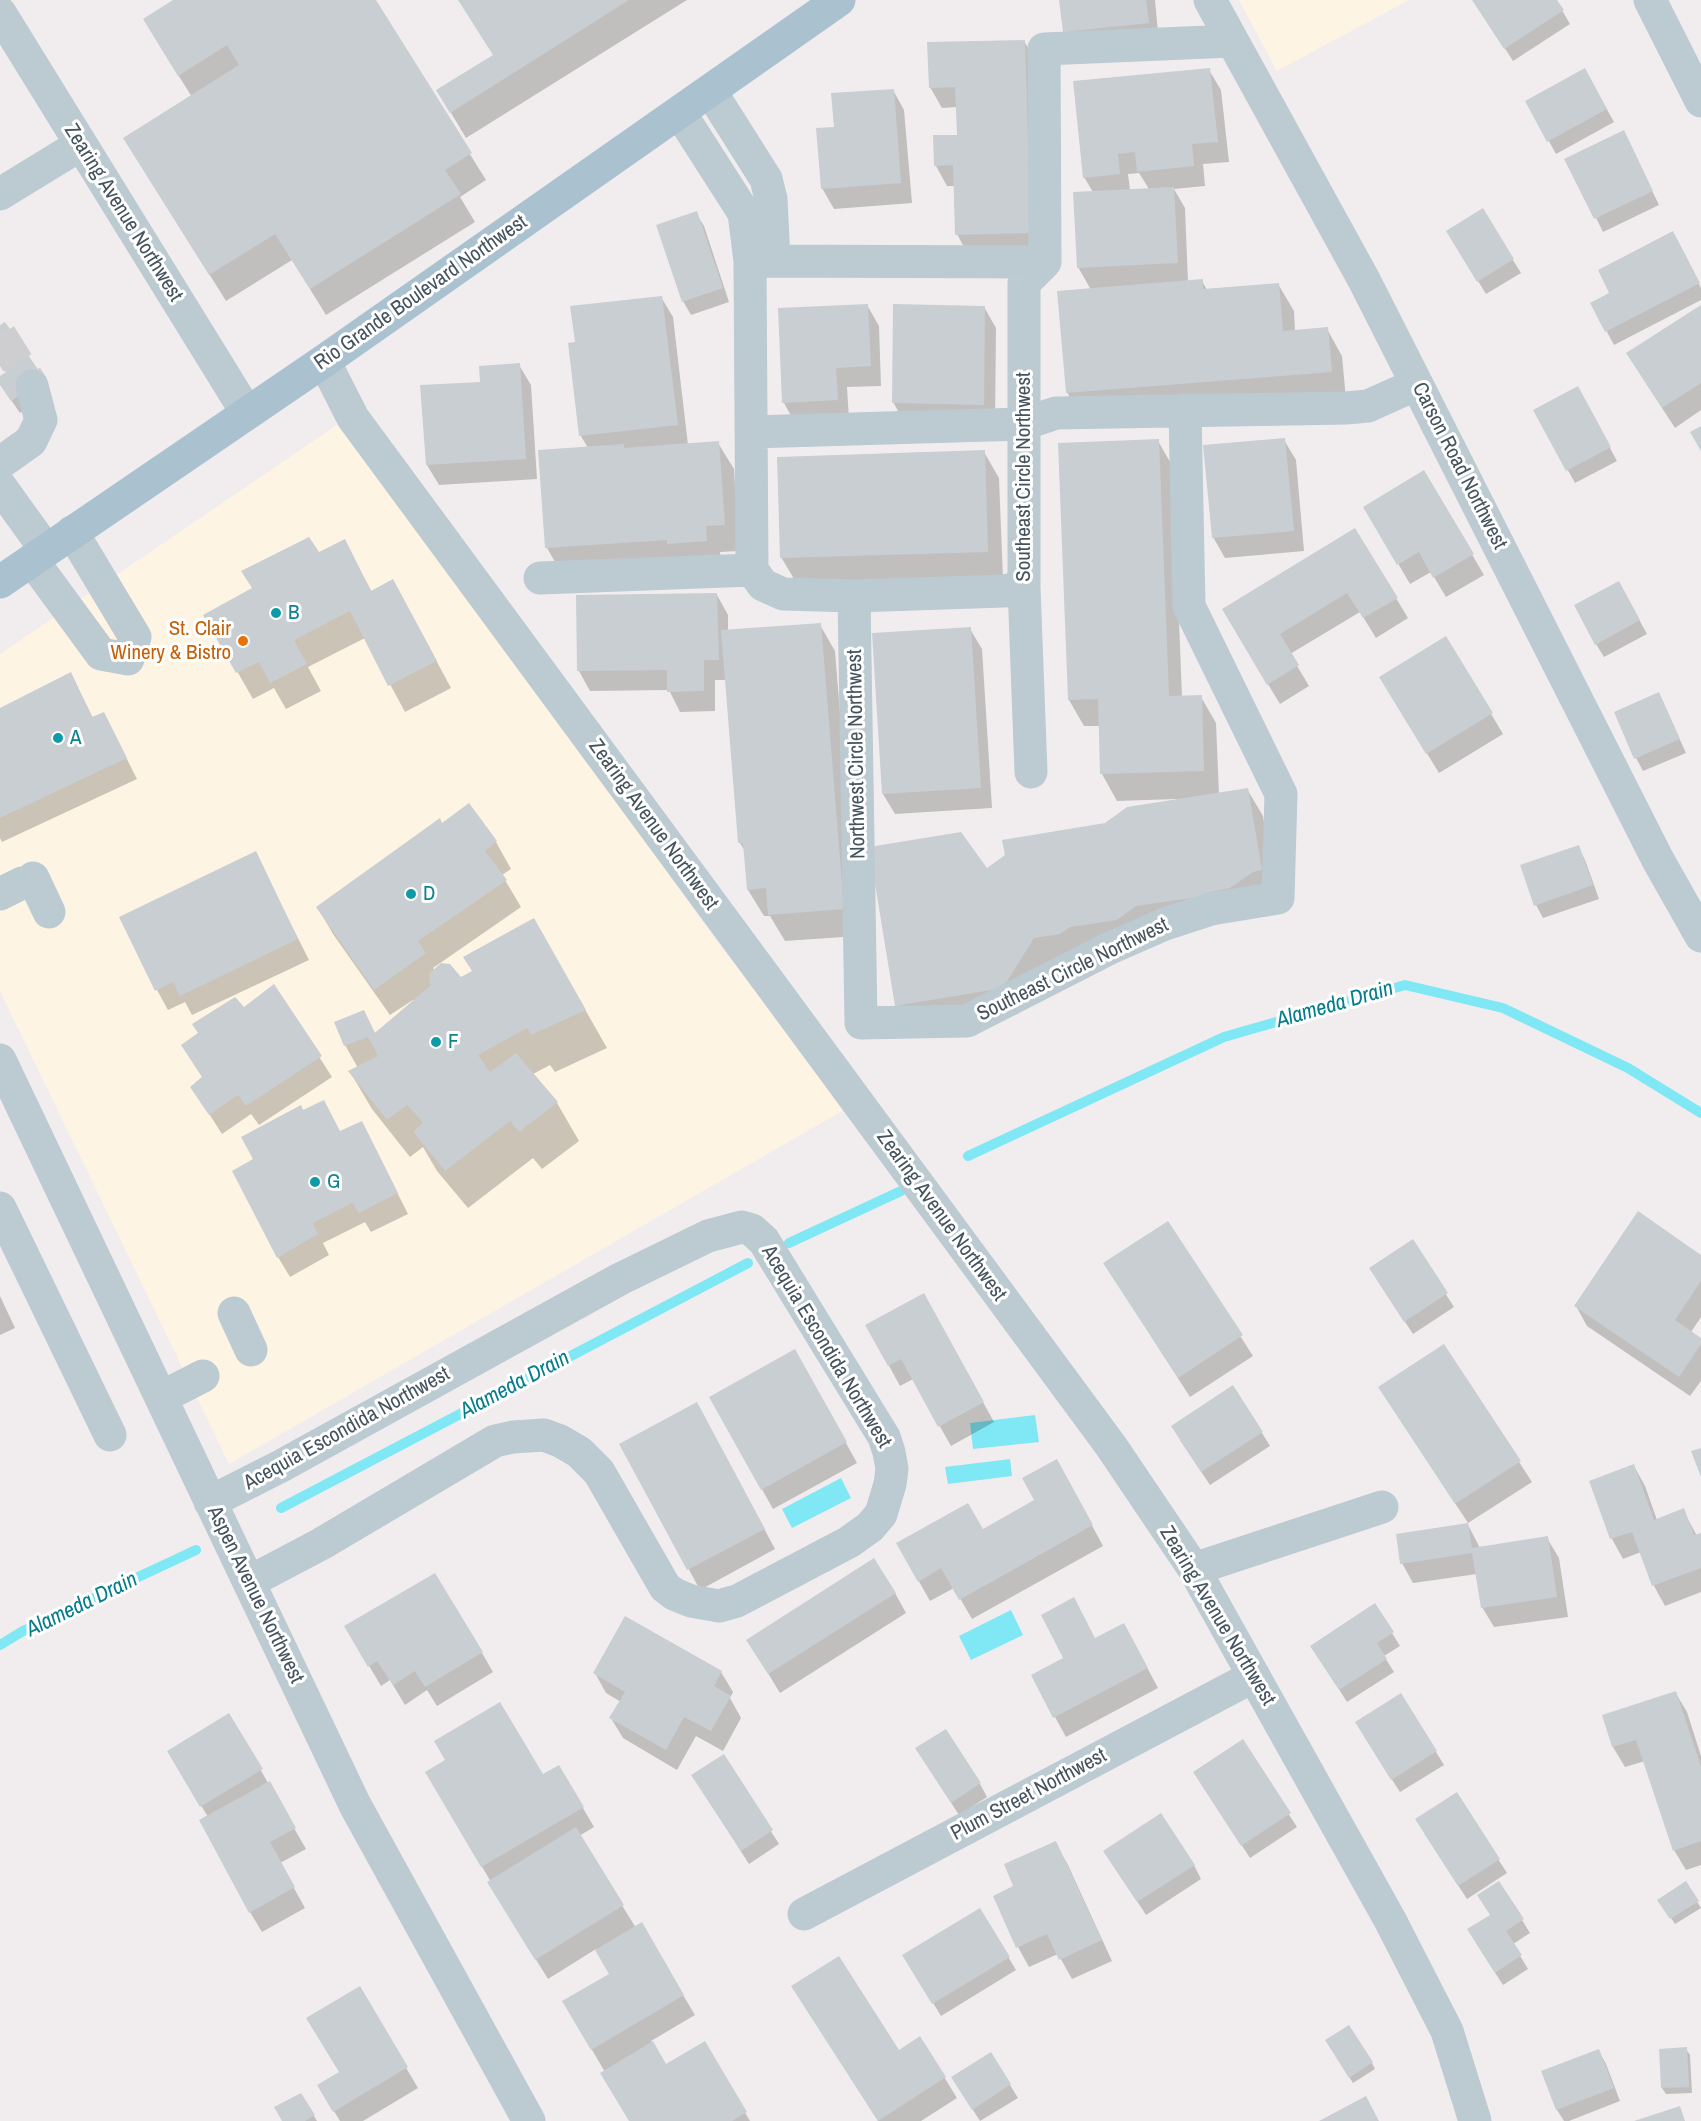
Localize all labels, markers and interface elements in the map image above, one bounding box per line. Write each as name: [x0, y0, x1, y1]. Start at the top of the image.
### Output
street label: Zearing Avenue Northwest: [58, 120, 188, 306]
street label: Rio Grande Boulevard Northwest: [310, 210, 532, 376]
street label: Southeast Circle Northwest: [1011, 372, 1037, 582]
street label: Carson Road Northwest: [1406, 378, 1512, 554]
place label: B: [288, 600, 299, 626]
marker: B: [269, 606, 283, 620]
place label: St. Clair Winery & Bistro: [110, 616, 231, 666]
marker: St. Clair Winery & Bistro: [236, 634, 250, 648]
street label: Northwest Circle Northwest: [843, 649, 871, 859]
place label: A: [70, 725, 81, 751]
marker: A: [51, 731, 65, 745]
street label: Zearing Avenue Northwest: [583, 735, 723, 915]
place label: D: [423, 881, 435, 907]
marker: D: [404, 887, 418, 901]
street label: Southeast Circle Northwest: [973, 913, 1173, 1027]
water label: Alameda Drain: [1274, 976, 1396, 1034]
place label: F: [448, 1029, 459, 1055]
marker: F: [429, 1035, 443, 1049]
street label: Zearing Avenue Northwest: [871, 1126, 1011, 1306]
place label: G: [327, 1169, 340, 1195]
marker: G: [308, 1175, 322, 1189]
street label: Acequia Escondida Northwest: [756, 1241, 896, 1453]
water label: Alameda Drain: [456, 1345, 574, 1425]
street label: Acequia Escondida Northwest: [240, 1362, 454, 1496]
street label: Aspen Avenue Northwest: [201, 1502, 309, 1688]
street label: Zearing Avenue Northwest: [1154, 1522, 1280, 1710]
water label: Alameda Drain: [22, 1567, 142, 1643]
street label: Plum Street Northwest: [947, 1743, 1111, 1847]

